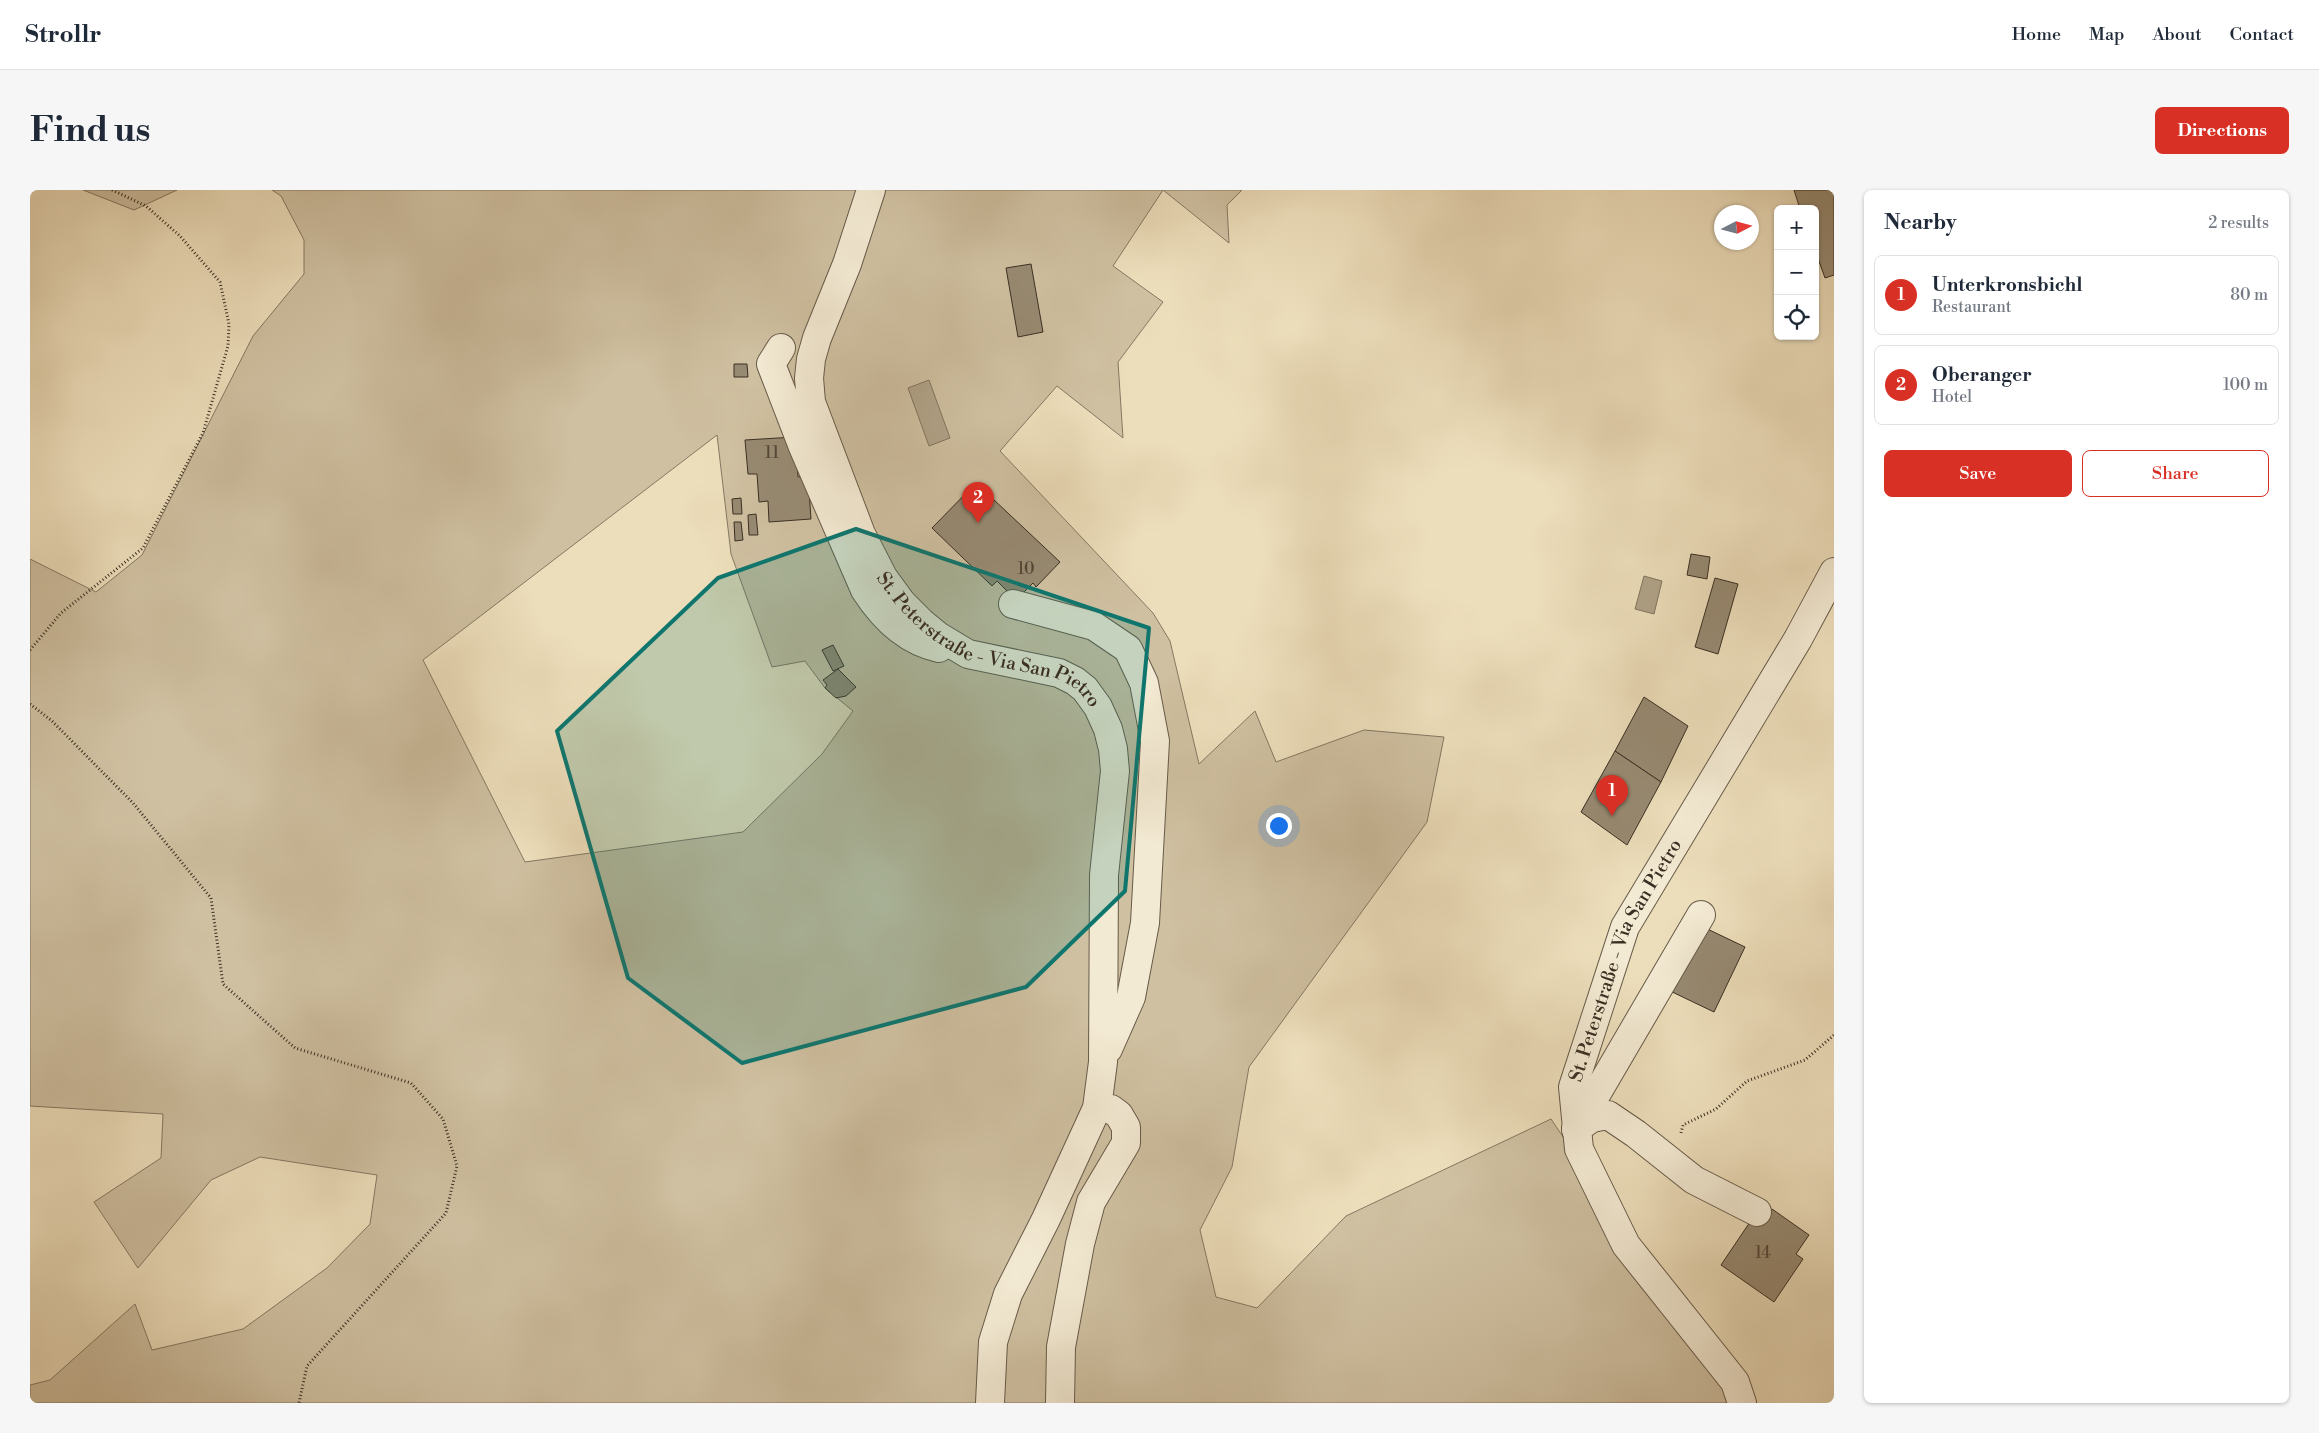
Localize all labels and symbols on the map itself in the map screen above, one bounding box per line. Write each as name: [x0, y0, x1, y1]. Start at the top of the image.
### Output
north arrow: [1714, 205, 1759, 250]
house number: 11: [765, 443, 779, 463]
pin: 2: [962, 482, 994, 523]
house number: 10: [1018, 559, 1035, 579]
street label: St. Peterstraße - Via San Pietro: [871, 567, 1106, 712]
pin: 1: [1596, 775, 1628, 816]
your location: [1266, 813, 1292, 839]
street label: St. Peterstraße - Via San Pietro: [1564, 834, 1687, 1085]
house number: 14: [1755, 1243, 1771, 1263]

